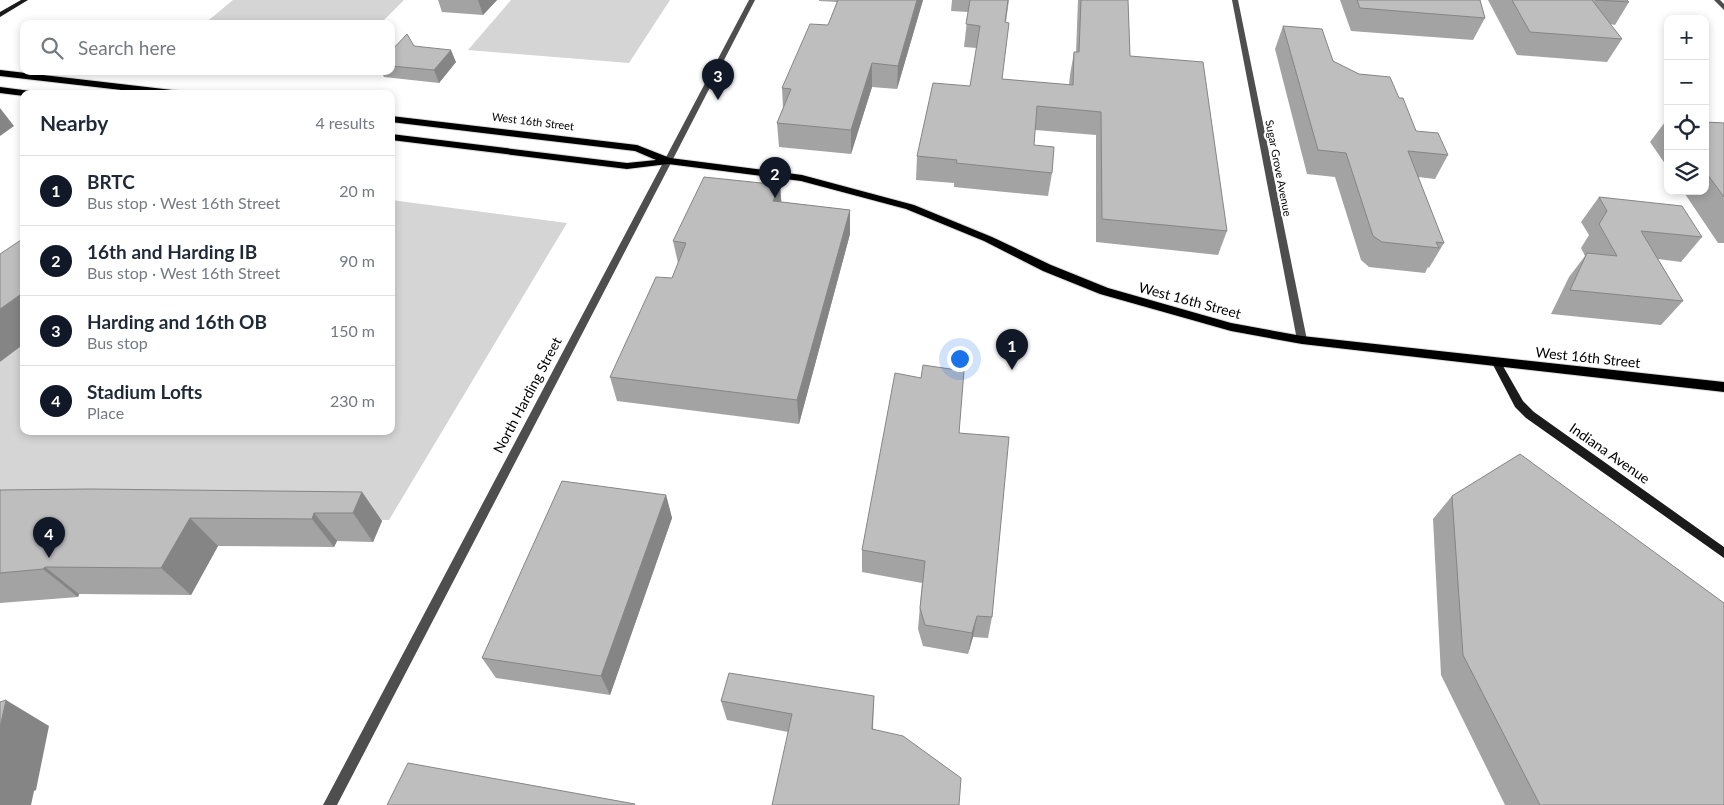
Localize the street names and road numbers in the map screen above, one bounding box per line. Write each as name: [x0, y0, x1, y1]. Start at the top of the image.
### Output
street label: West 16th Street: [491, 110, 575, 132]
street label: Sugar Grove Avenue: [1263, 119, 1295, 217]
street label: West 16th Street: [1137, 278, 1243, 322]
street label: North Harding Street: [489, 334, 565, 456]
street label: West 16th Street: [1535, 343, 1641, 371]
street label: Indiana Avenue: [1567, 419, 1653, 487]

